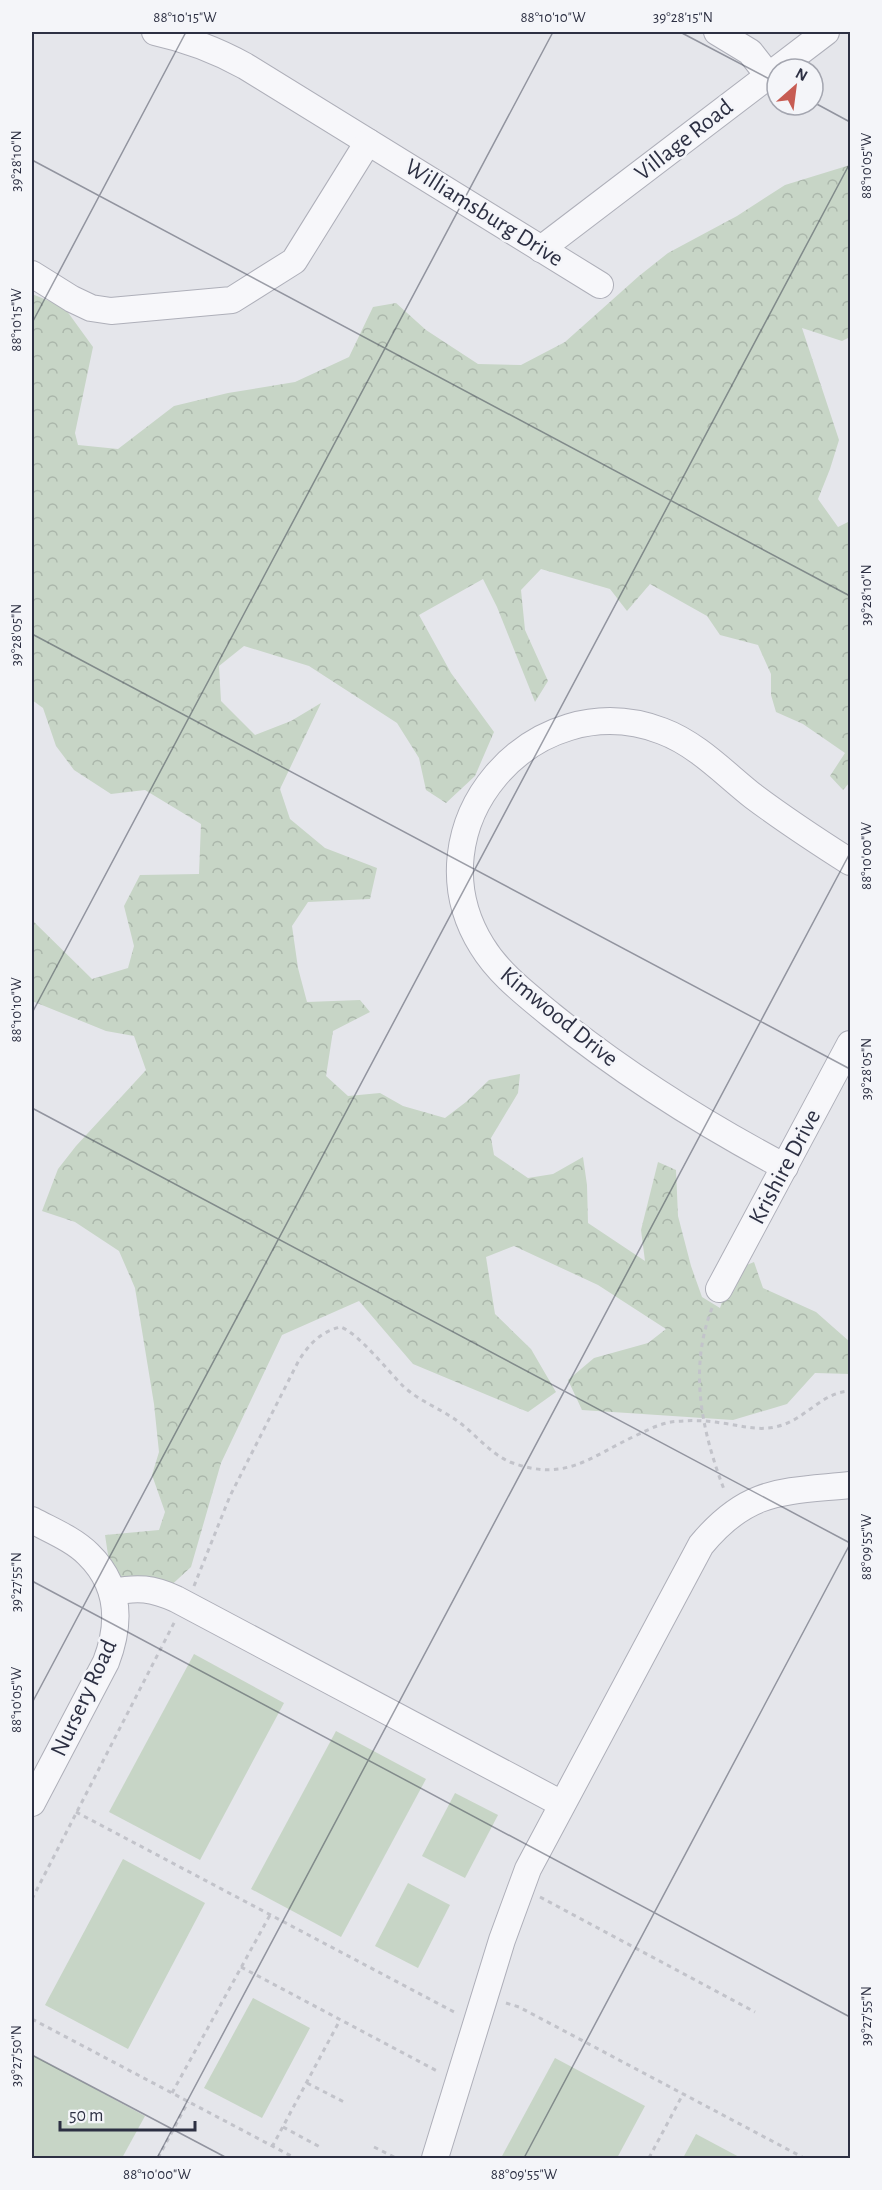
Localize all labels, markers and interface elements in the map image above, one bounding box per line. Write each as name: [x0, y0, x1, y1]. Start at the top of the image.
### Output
text: 88°10'15"W: [153, 10, 217, 25]
text: 88°10'10"W: [520, 10, 586, 25]
text: 39°28'15"N: [653, 10, 713, 25]
north arrow: [765, 57, 825, 117]
text: N: [793, 65, 810, 84]
street label: Village Road: [631, 95, 737, 185]
text: 39°28'10"N: [9, 130, 24, 192]
text: 88°10'05"W: [859, 132, 874, 199]
street label: Williamsburg Drive: [401, 155, 567, 271]
text: 88°10'15"W: [9, 288, 24, 352]
text: 39°28'10"N: [859, 564, 874, 626]
text: 39°28'05"N: [9, 604, 24, 666]
text: 88°10'00"W: [859, 821, 874, 890]
street label: Kimwood Drive: [496, 963, 622, 1071]
text: 88°10'10"W: [9, 977, 24, 1043]
text: 39°28'05"N: [859, 1038, 874, 1100]
street label: Krishire Drive: [745, 1106, 825, 1228]
text: 88°09'55"W: [859, 1513, 874, 1580]
text: 39°27'55"N: [9, 1552, 24, 1612]
street label: Nursery Road: [47, 1636, 121, 1760]
text: 88°10'05"W: [9, 1666, 24, 1733]
text: 39°27'55"N: [859, 1986, 874, 2046]
text: 39°27'50"N: [9, 2025, 24, 2087]
scale bar: [60, 2094, 195, 2132]
text: 50 m: [69, 2107, 103, 2125]
text: 88°10'00"W: [123, 2167, 192, 2182]
text: 88°09'55"W: [491, 2167, 558, 2182]

